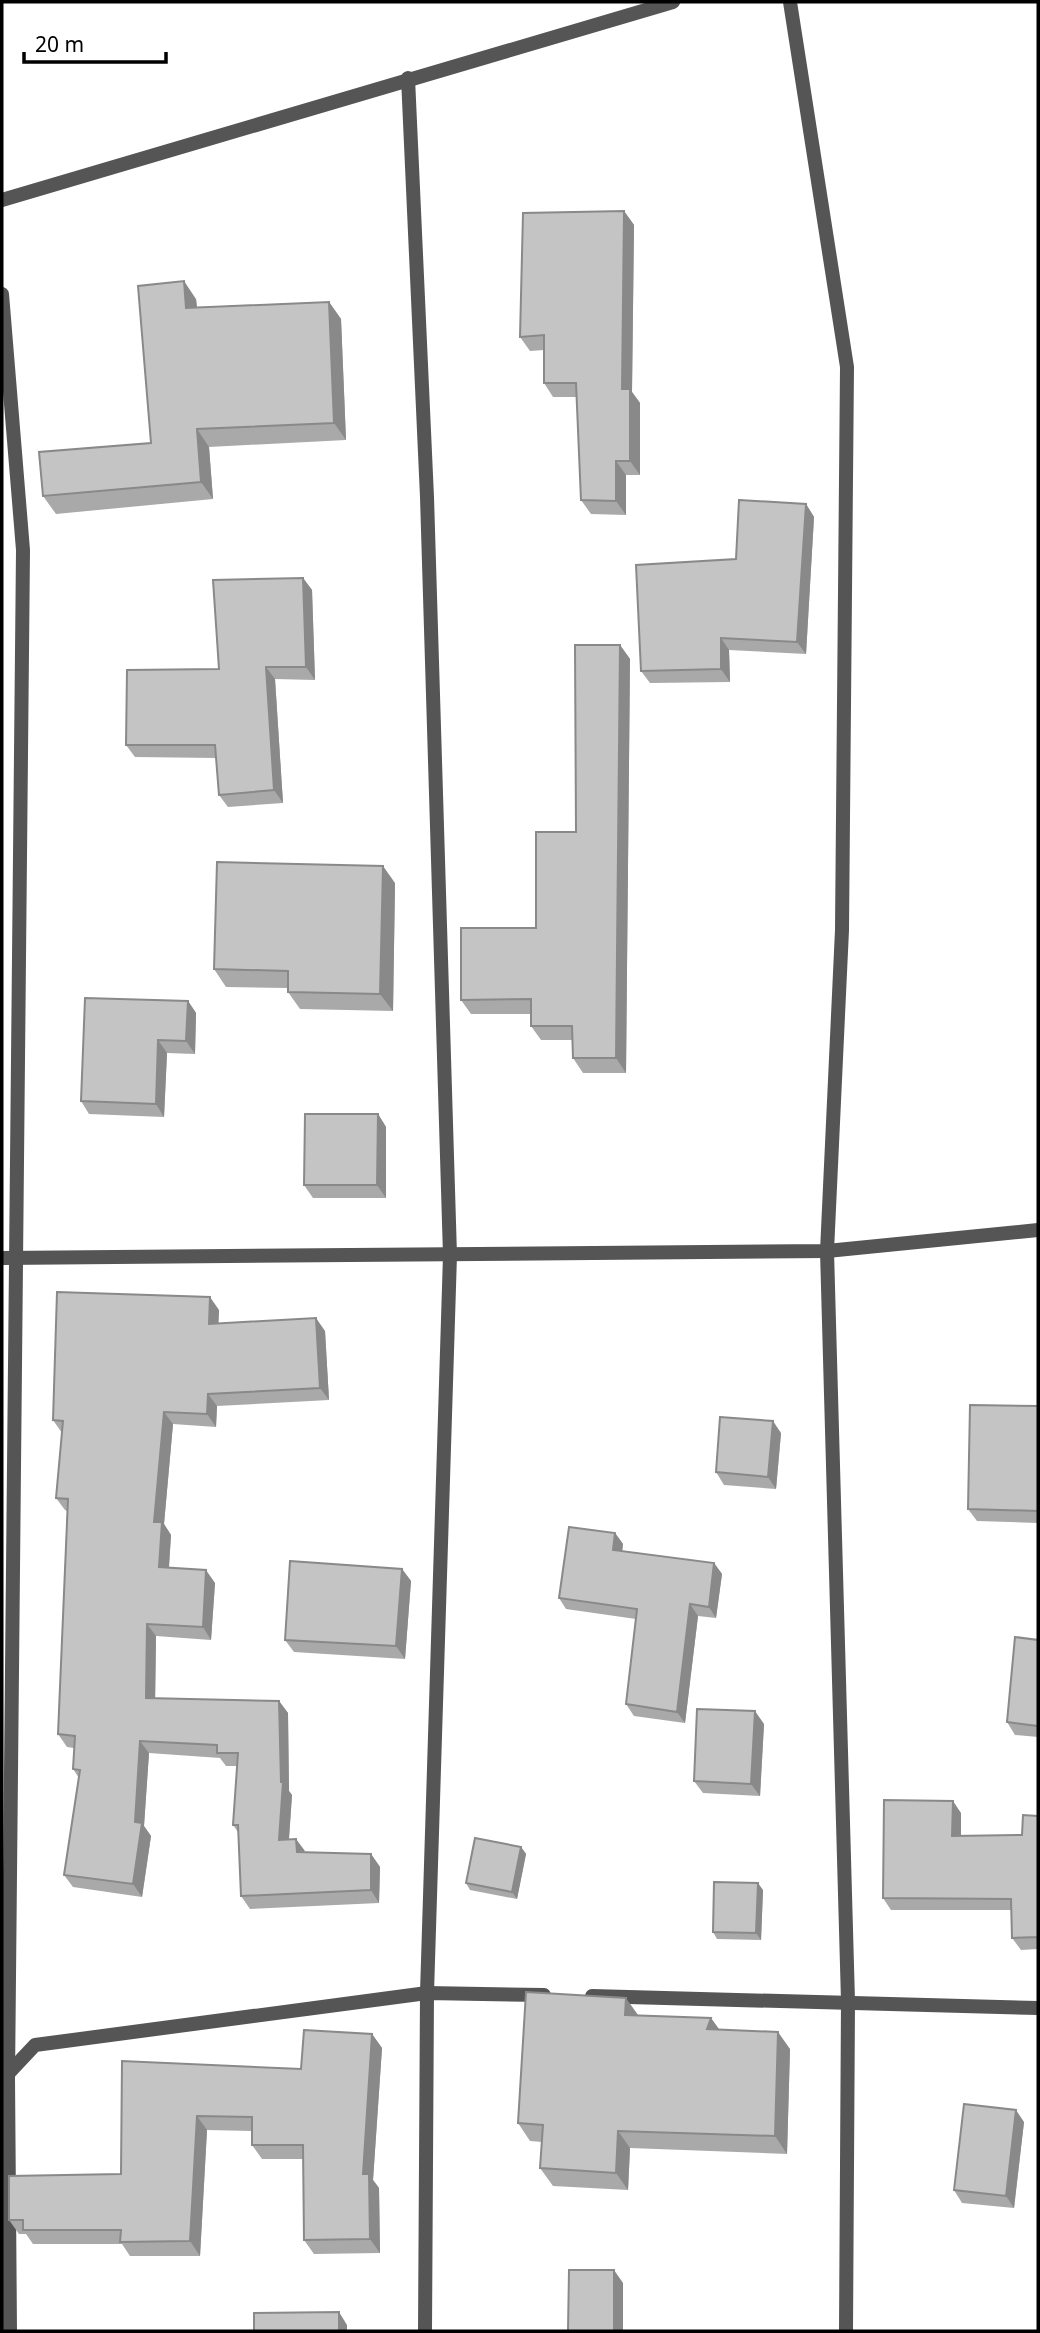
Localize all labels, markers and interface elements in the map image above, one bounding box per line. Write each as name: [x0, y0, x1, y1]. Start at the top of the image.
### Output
scale bar: [24, 21, 166, 65]
text: 20 m: [35, 30, 84, 58]

